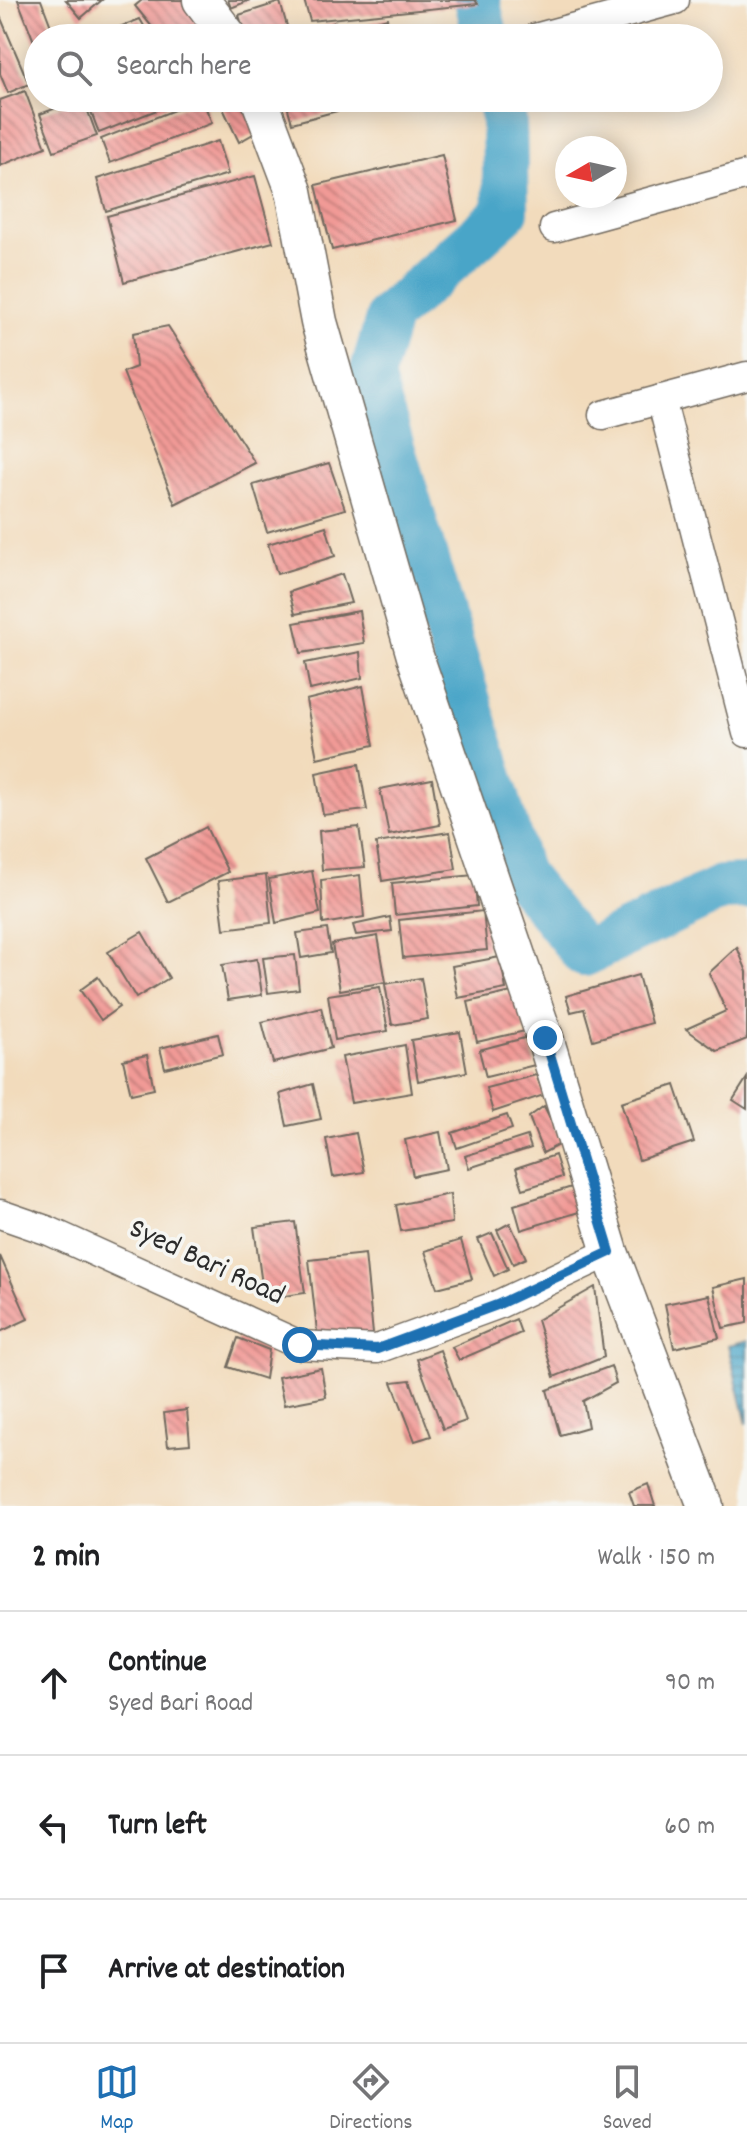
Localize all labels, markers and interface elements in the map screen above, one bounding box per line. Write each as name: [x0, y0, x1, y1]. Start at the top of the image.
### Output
search box: [24, 24, 723, 112]
icon: search: [52, 46, 96, 90]
text: Search here: [116, 47, 252, 90]
north arrow: [555, 136, 627, 208]
route end: [527, 1020, 563, 1056]
street label: Syed Bari Road: [121, 1209, 291, 1319]
route start: [282, 1327, 318, 1363]
text: 2 min: [32, 1534, 100, 1583]
text: Walk · 150 m: [597, 1540, 715, 1577]
text: Continue: [108, 1643, 207, 1686]
icon: ahead: [32, 1661, 76, 1705]
text: 90 m: [665, 1665, 715, 1702]
text: Syed Bari Road: [108, 1686, 253, 1723]
icon: left: [32, 1805, 76, 1849]
text: Turn left: [108, 1806, 207, 1849]
text: 60 m: [664, 1809, 715, 1846]
icon: arrive: [32, 1949, 76, 1993]
text: Arrive at destination: [108, 1950, 345, 1993]
tab: Map: [95, 2060, 139, 2139]
tab: Directions: [329, 2060, 413, 2139]
tab: Saved: [603, 2060, 652, 2139]

